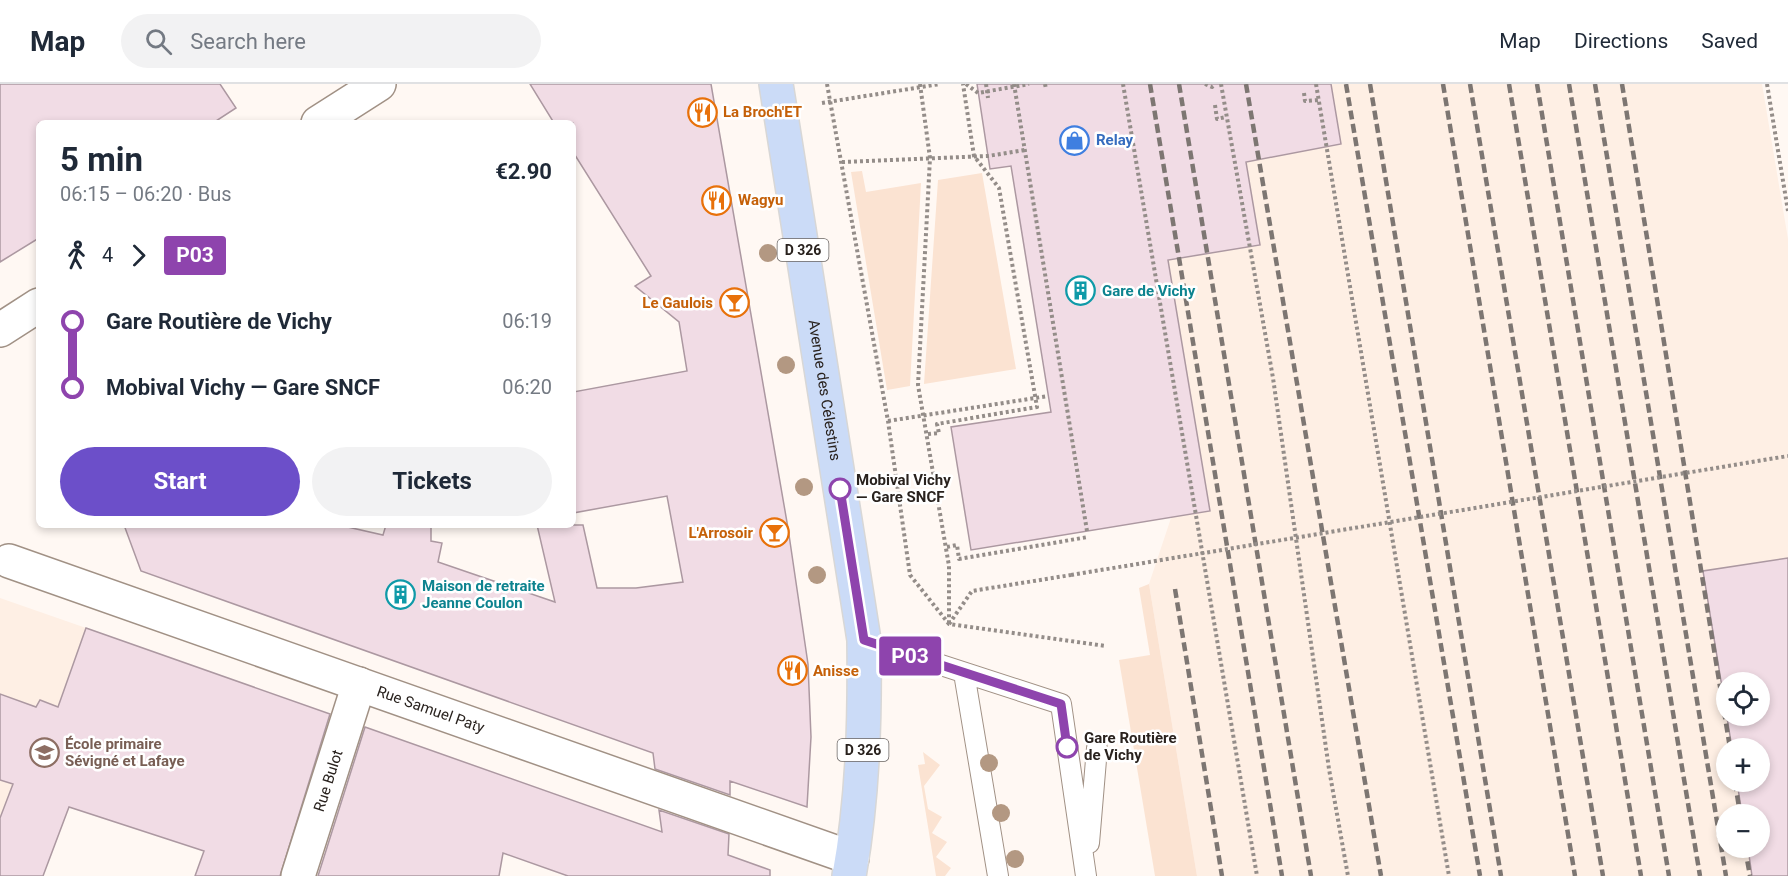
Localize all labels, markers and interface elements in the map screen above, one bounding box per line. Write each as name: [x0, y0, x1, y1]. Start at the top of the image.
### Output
search box: [121, 14, 541, 68]
text: Map: [30, 25, 85, 58]
icon: search: [142, 25, 175, 58]
text: Search here: [190, 29, 306, 54]
text: Map: [1499, 29, 1541, 53]
text: Directions: [1574, 29, 1668, 53]
text: Saved: [1701, 29, 1758, 53]
restaurant icon: La Broch'ET: [686, 96, 718, 128]
place label: La Broch'ET: [723, 103, 802, 121]
shop icon: Relay: [1059, 124, 1091, 156]
place label: Relay: [1096, 131, 1134, 149]
text: 5 min: [60, 140, 143, 179]
text: €2.90: [495, 159, 552, 184]
text: 06:15 – 06:20 · Bus: [60, 182, 232, 206]
restaurant icon: Wagyu: [701, 184, 733, 216]
place label: Wagyu: [738, 191, 783, 209]
icon: walk: [60, 239, 93, 272]
icon: forward: [122, 239, 155, 272]
road number: D 326: [778, 239, 828, 261]
text: 4: [102, 243, 113, 267]
text: P03: [176, 243, 214, 267]
building icon: Gare de Vichy: [1065, 275, 1097, 307]
place label: Gare de Vichy: [1102, 282, 1196, 300]
bar icon: Le Gaulois: [718, 287, 750, 319]
place label: Le Gaulois: [642, 294, 713, 312]
text: Gare Routière de Vichy: [106, 309, 332, 334]
text: 06:19: [502, 309, 552, 333]
street label: Avenue des Célestins: [804, 318, 844, 462]
text: Mobival Vichy — Gare SNCF: [106, 375, 380, 400]
text: 06:20: [502, 375, 552, 399]
button: Start: [60, 447, 300, 516]
button: Tickets: [312, 447, 552, 516]
place label: Mobival Vichy — Gare SNCF: [856, 471, 951, 506]
marker: Mobival Vichy — Gare SNCF: [829, 478, 851, 500]
bar icon: L'Arrosoir: [758, 517, 790, 549]
place label: L'Arrosoir: [688, 524, 754, 542]
place label: Maison de retraite Jeanne Coulon: [422, 577, 545, 612]
building icon: Maison de retraite Jeanne Coulon: [385, 579, 417, 611]
line badge: P03: [876, 636, 944, 676]
text: P03: [891, 644, 929, 668]
restaurant icon: Anisse: [776, 655, 808, 687]
place label: Anisse: [813, 662, 859, 680]
map controls: [1716, 672, 1770, 858]
button: locate: [1716, 672, 1770, 726]
street label: Rue Samuel Paty: [374, 682, 487, 737]
place label: Gare Routière de Vichy: [1084, 729, 1177, 764]
place label: École primaire Sévigné et Lafaye: [65, 735, 185, 770]
marker: Gare Routière de Vichy: [1056, 736, 1078, 758]
school or university icon: École primaire Sévigné et Lafaye: [28, 737, 60, 769]
button: +: [1716, 738, 1770, 792]
road number: D 326: [838, 739, 888, 761]
street label: Rue Bulot: [310, 747, 347, 814]
button: −: [1716, 804, 1770, 858]

